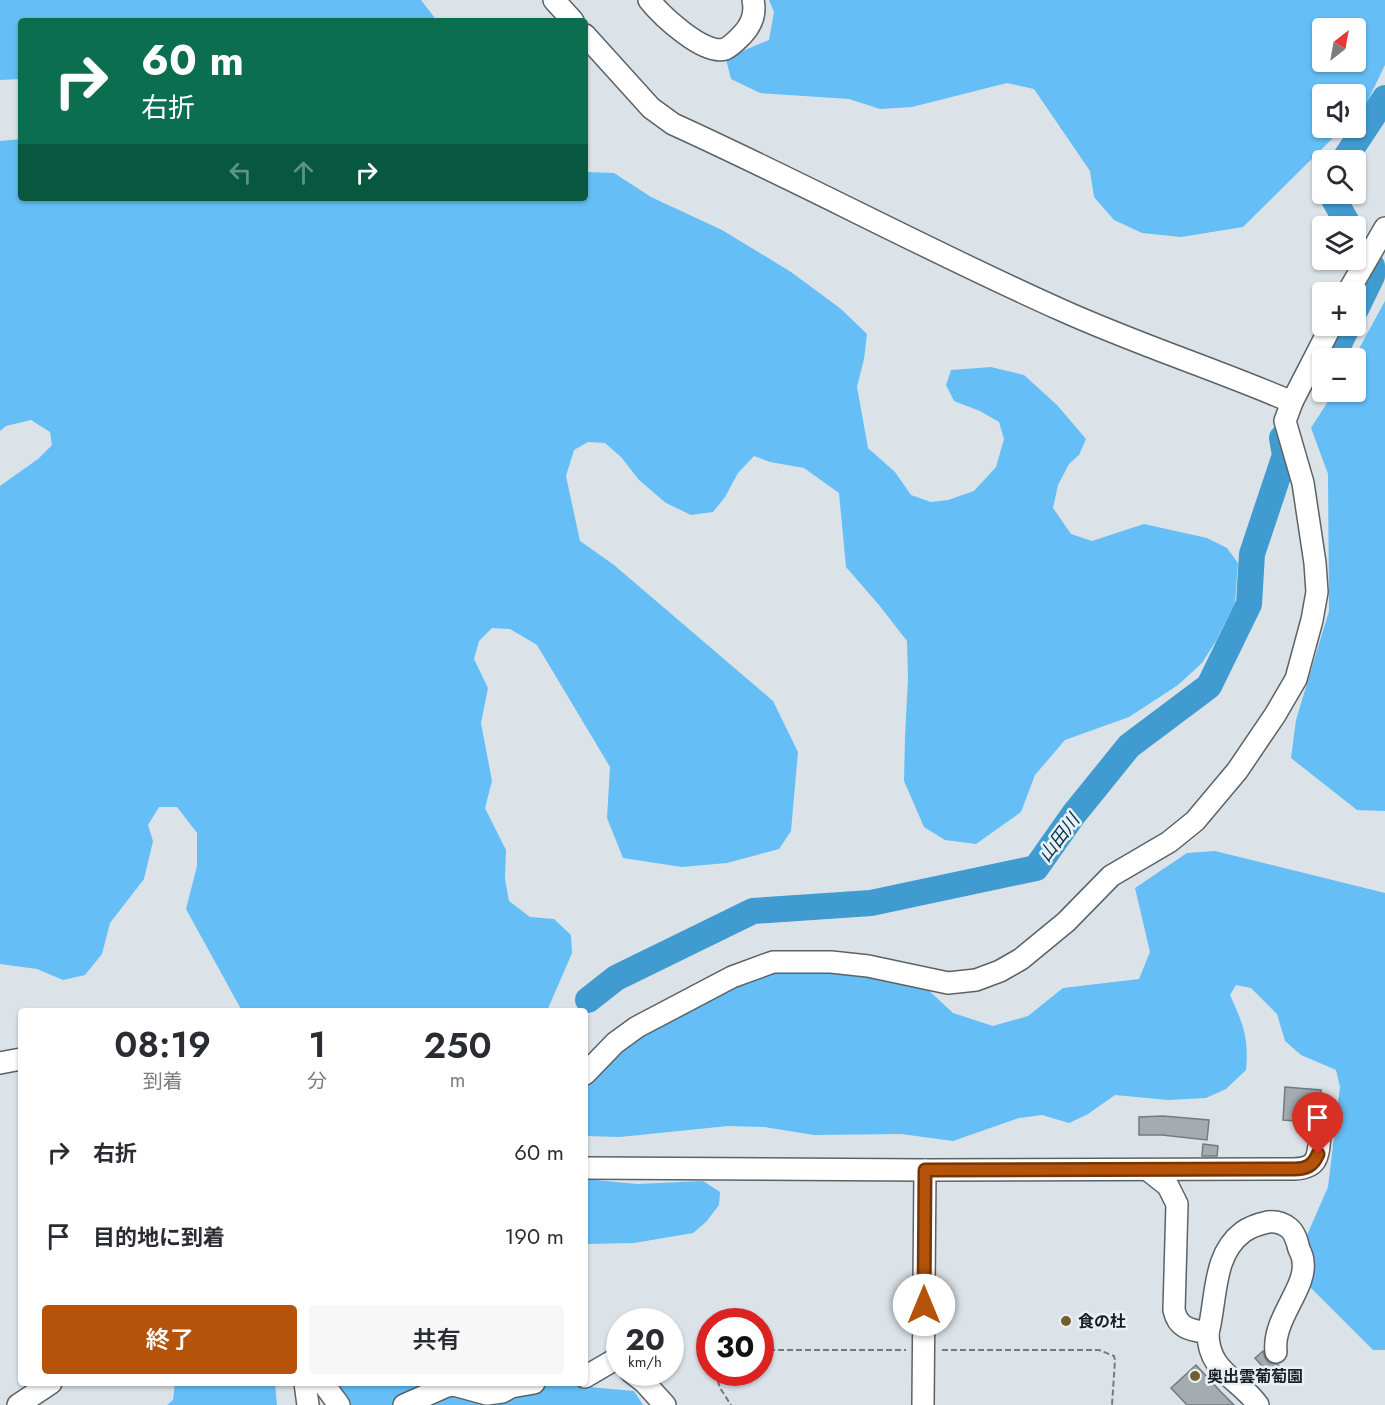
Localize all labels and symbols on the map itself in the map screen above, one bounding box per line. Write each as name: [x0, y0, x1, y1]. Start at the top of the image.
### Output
north arrow: [1312, 18, 1366, 72]
water label: 山田川: [1032, 807, 1087, 867]
pin: [1292, 1092, 1343, 1154]
position arrow: [892, 1273, 956, 1337]
speed limit sign: 30: [696, 1308, 774, 1386]
place label: 食の杜: [1078, 1310, 1126, 1333]
marker: 食の杜: [1059, 1314, 1073, 1328]
place label: 奥出雲葡萄園: [1207, 1365, 1303, 1388]
marker: 奥出雲葡萄園: [1188, 1369, 1202, 1383]

